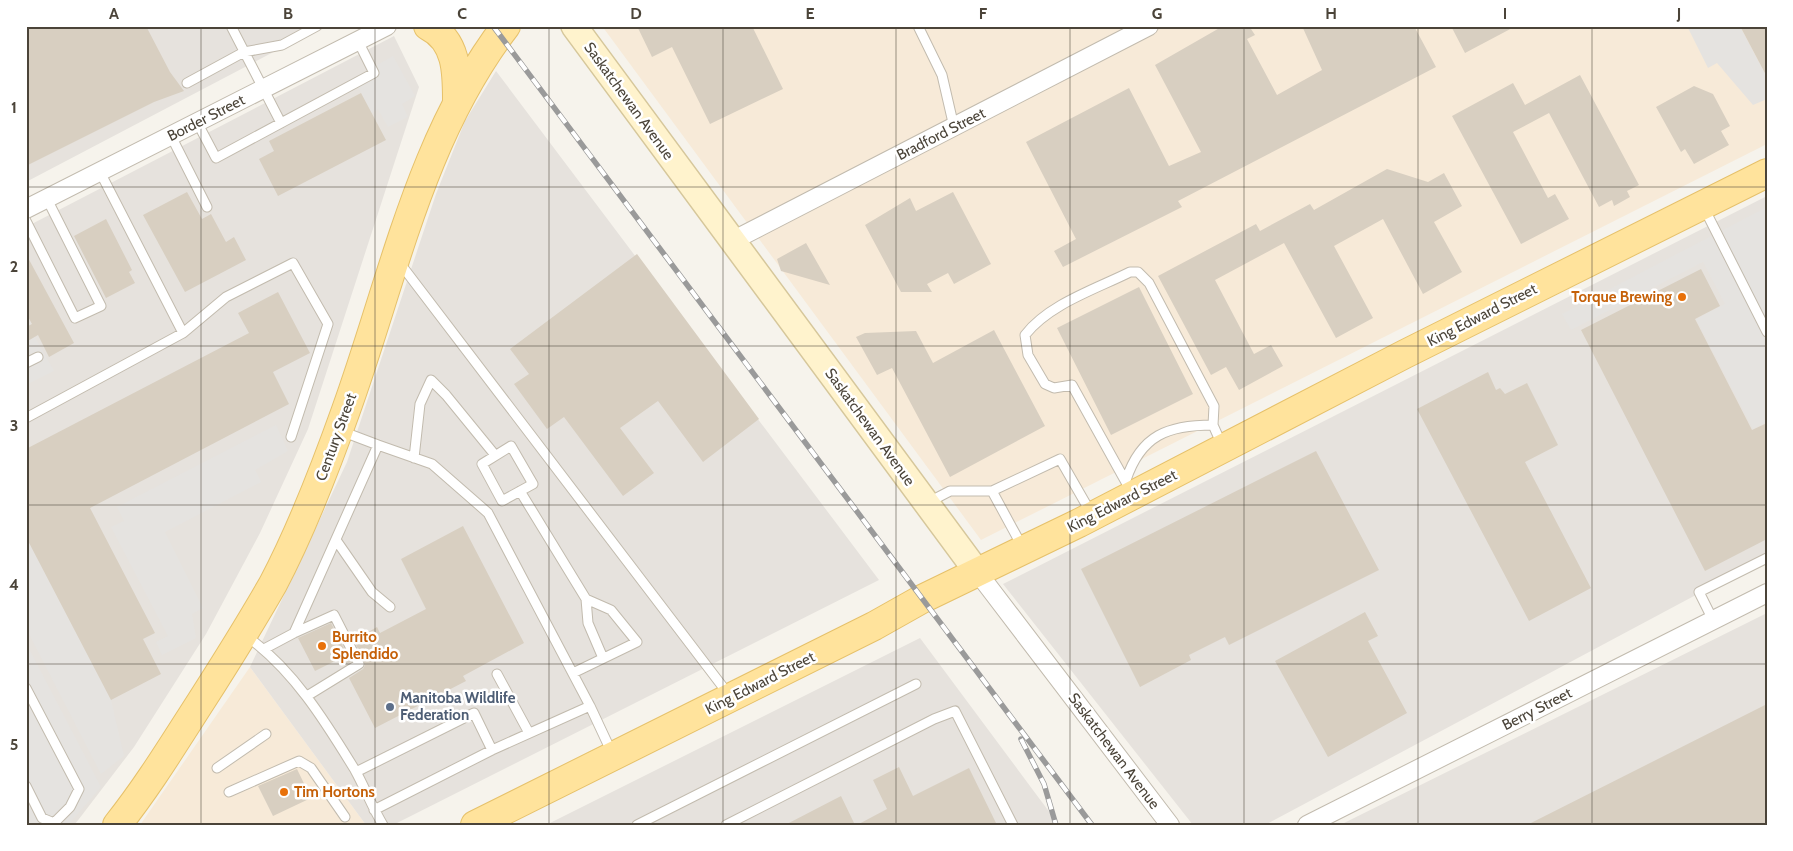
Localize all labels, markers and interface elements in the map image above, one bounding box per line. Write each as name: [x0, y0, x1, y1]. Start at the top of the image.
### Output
text: A: [109, 4, 119, 23]
text: B: [283, 4, 293, 23]
text: C: [457, 4, 467, 23]
text: D: [630, 4, 642, 23]
text: E: [805, 4, 815, 23]
text: F: [979, 4, 988, 23]
text: G: [1152, 4, 1162, 23]
text: H: [1325, 4, 1337, 23]
text: I: [1503, 4, 1507, 23]
text: J: [1676, 4, 1681, 23]
street label: Saskatchewan Avenue: [580, 39, 678, 164]
street label: Border Street: [164, 91, 248, 145]
text: 1: [11, 98, 17, 117]
street label: Bradford Street: [894, 104, 988, 164]
text: 2: [10, 257, 18, 276]
street label: King Edward Street: [1424, 280, 1540, 350]
place label: Torque Brewing: [1571, 288, 1672, 306]
marker: Torque Brewing: [1676, 291, 1688, 303]
street label: Saskatchewan Avenue: [821, 365, 919, 490]
street label: Century Street: [312, 391, 360, 483]
text: 3: [10, 416, 18, 435]
street label: King Edward Street: [1064, 466, 1180, 536]
text: 4: [9, 575, 19, 594]
place label: Burrito Splendido: [332, 628, 399, 663]
marker: Burrito Splendido: [316, 640, 328, 652]
street label: King Edward Street: [702, 648, 818, 718]
street label: Berry Street: [1499, 684, 1575, 734]
place label: Manitoba Wildlife Federation: [400, 689, 516, 724]
street label: Saskatchewan Avenue: [1064, 689, 1164, 813]
marker: Manitoba Wildlife Federation: [384, 701, 396, 713]
text: 5: [10, 735, 18, 754]
place label: Tim Hortons: [294, 783, 375, 801]
marker: Tim Hortons: [278, 786, 290, 798]

